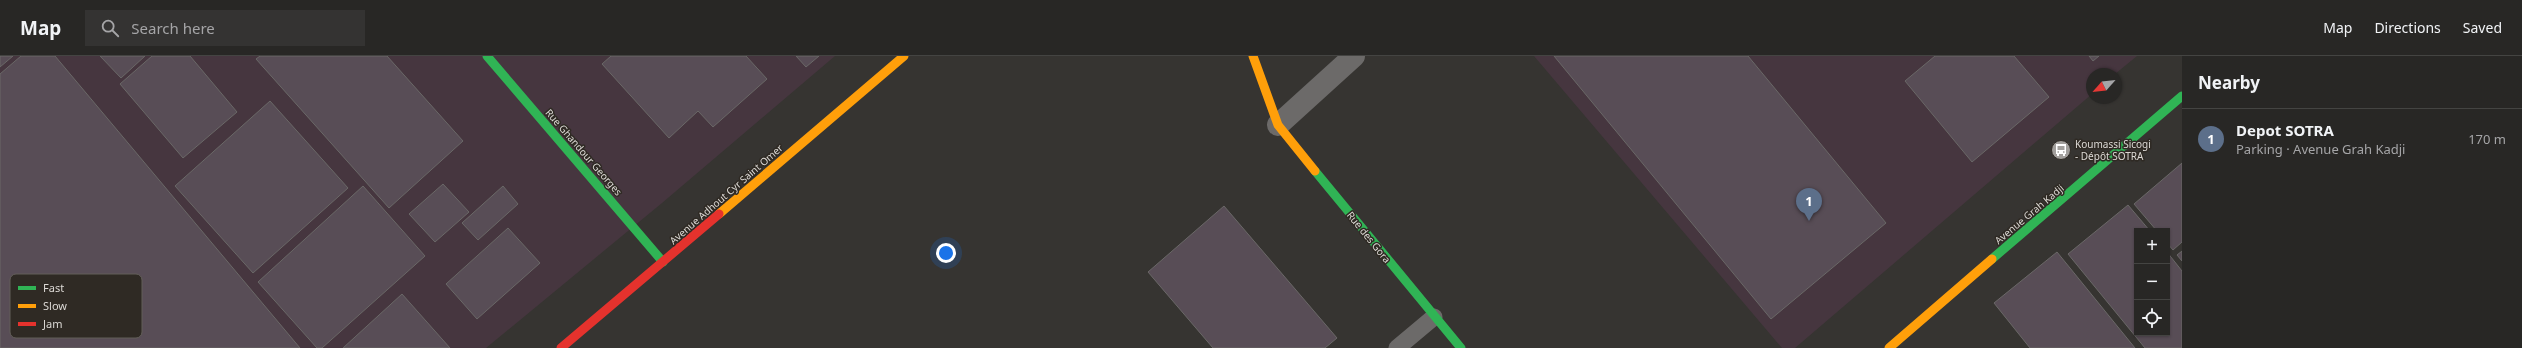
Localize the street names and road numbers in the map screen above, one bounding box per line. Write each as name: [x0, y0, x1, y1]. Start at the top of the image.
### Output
street label: Rue Ghandour Georges: [542, 106, 626, 198]
street label: Avenue Adhout Cyr Saint Omer: [666, 141, 786, 247]
street label: Avenue Grah Kadji: [1991, 181, 2067, 247]
street label: Rue des Gora: [1344, 208, 1394, 266]

